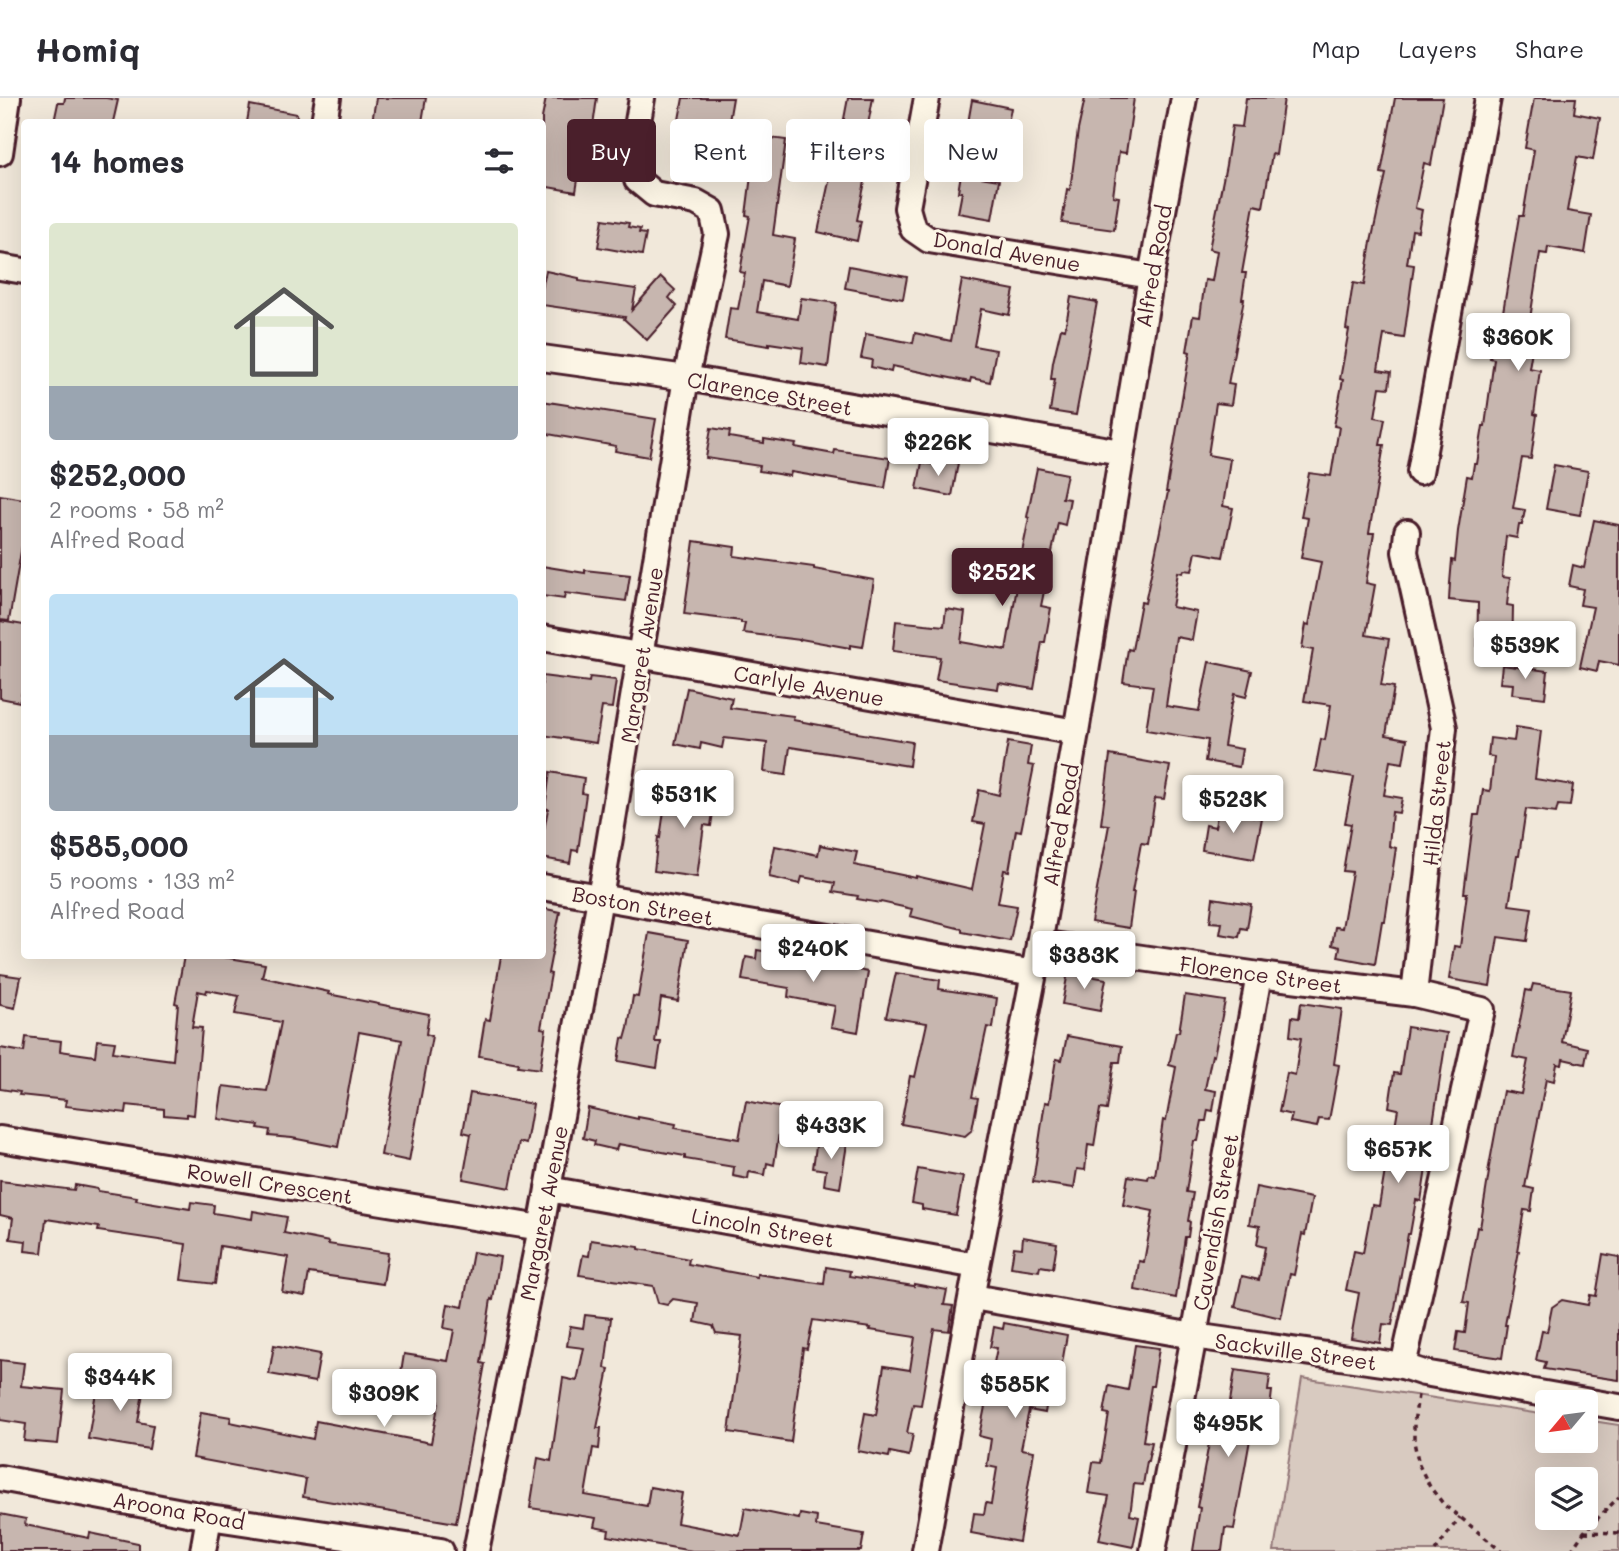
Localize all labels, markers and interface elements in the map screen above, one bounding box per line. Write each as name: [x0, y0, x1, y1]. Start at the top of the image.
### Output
text: Homiq: [35, 27, 140, 70]
text: Map: [1312, 33, 1360, 64]
text: Layers: [1398, 33, 1477, 64]
text: Share: [1515, 33, 1584, 64]
chip: Buy: [567, 119, 656, 182]
chip: Rent: [670, 119, 772, 182]
chip: Filters: [786, 119, 910, 182]
chip: New: [924, 119, 1023, 182]
text: 14 homes: [49, 141, 185, 181]
icon: filters: [480, 142, 518, 180]
street label: Alfred Road: [1129, 203, 1177, 329]
street label: Donald Avenue: [931, 225, 1083, 277]
icon: home: [221, 269, 347, 395]
pin: $360K: [1469, 314, 1567, 373]
text: $360K: [1482, 321, 1554, 351]
street label: Clarence Street: [685, 365, 855, 421]
pin: $226K: [889, 418, 987, 478]
text: $226K: [904, 426, 972, 456]
text: $252,000: [49, 454, 186, 494]
text: 2 rooms · 58 m²: [49, 494, 224, 524]
text: Alfred Road: [49, 524, 185, 554]
pin: $252K: [953, 548, 1051, 608]
text: $252K: [968, 556, 1036, 586]
street label: Margaret Avenue: [614, 565, 668, 745]
pin: $539K: [1476, 622, 1574, 681]
text: $539K: [1490, 629, 1560, 659]
icon: home: [221, 640, 347, 766]
street label: Carlyle Avenue: [732, 658, 886, 712]
street label: Hilda Street: [1416, 739, 1456, 867]
street label: Alfred Road: [1036, 762, 1084, 888]
pin: $531K: [635, 770, 733, 830]
pin: $523K: [1184, 776, 1282, 835]
text: $531K: [651, 778, 717, 808]
text: $523K: [1198, 783, 1268, 813]
text: $585,000: [49, 825, 188, 865]
text: 5 rooms · 133 m²: [49, 865, 234, 895]
street label: Boston Street: [570, 879, 716, 931]
text: Alfred Road: [49, 895, 185, 925]
pin: $240K: [764, 924, 862, 984]
text: $240K: [777, 932, 849, 962]
pin: $383K: [1035, 932, 1133, 991]
text: $383K: [1048, 939, 1120, 969]
street label: Florence Street: [1178, 949, 1344, 999]
pin: $433K: [782, 1102, 880, 1161]
text: $433K: [795, 1109, 867, 1139]
street label: Margaret Avenue: [513, 1123, 573, 1303]
pin: $657K: [1349, 1126, 1447, 1185]
street label: Cavendish Street: [1186, 1131, 1244, 1313]
text: $657K: [1363, 1133, 1433, 1163]
street label: Rowell Crescent: [185, 1157, 355, 1209]
street label: Lincoln Street: [690, 1201, 836, 1253]
street label: Sackville Street: [1213, 1326, 1379, 1376]
pin: $344K: [71, 1354, 169, 1413]
pin: $585K: [966, 1360, 1064, 1420]
text: $344K: [84, 1361, 156, 1391]
text: $585K: [980, 1368, 1050, 1398]
pin: $309K: [335, 1370, 433, 1429]
text: $309K: [348, 1377, 420, 1407]
north arrow: [1535, 1390, 1598, 1452]
map controls: [1535, 1390, 1598, 1530]
pin: $495K: [1179, 1400, 1277, 1459]
text: $495K: [1192, 1407, 1264, 1437]
button: layers: [1535, 1467, 1598, 1530]
street label: Aroona Road: [111, 1485, 247, 1535]

